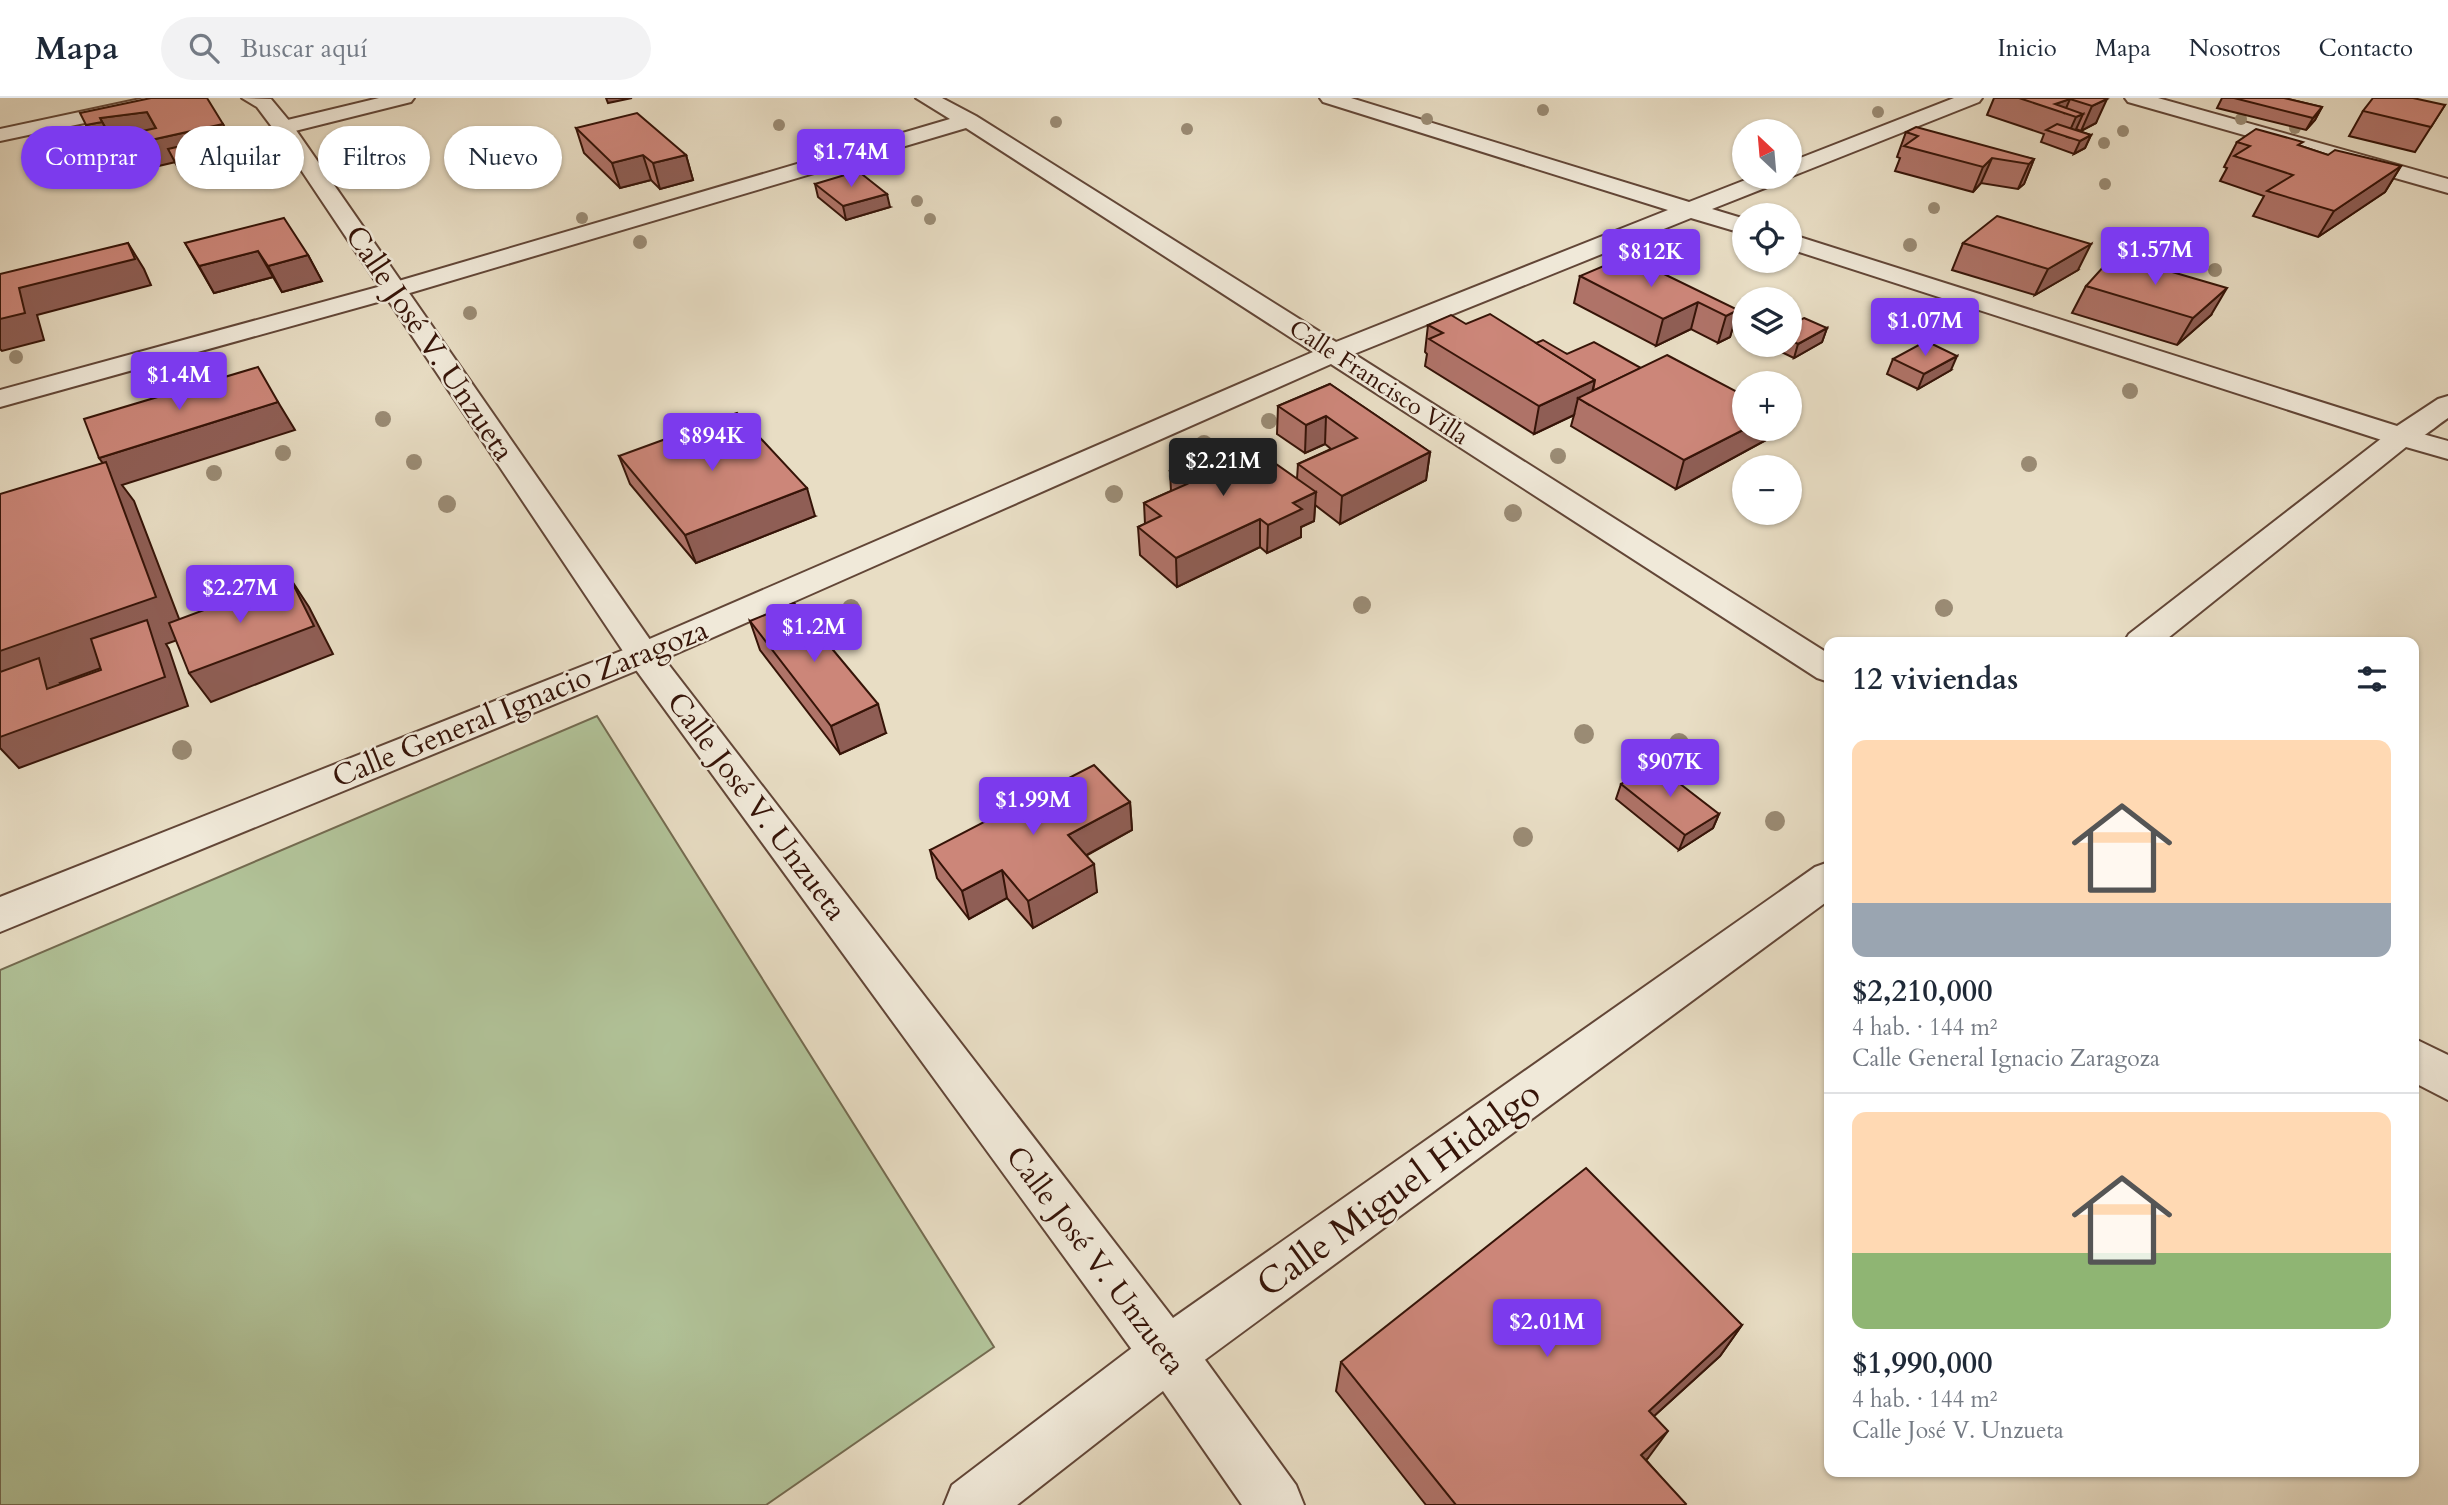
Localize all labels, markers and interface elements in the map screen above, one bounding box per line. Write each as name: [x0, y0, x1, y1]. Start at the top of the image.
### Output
search box: [161, 17, 651, 80]
text: Mapa: [35, 26, 119, 71]
icon: search: [185, 29, 223, 67]
text: Buscar aquí: [241, 31, 368, 66]
text: Inicio: [1997, 32, 2057, 65]
text: Mapa: [2095, 32, 2151, 65]
text: Nosotros: [2189, 32, 2281, 65]
text: Contacto: [2319, 32, 2413, 65]
north arrow: [1732, 119, 1802, 189]
map controls: [1732, 119, 1802, 525]
chip: Comprar: [21, 126, 161, 189]
chip: Alquilar: [175, 126, 304, 189]
chip: Filtros: [318, 126, 430, 189]
chip: Nuevo: [444, 126, 562, 189]
pin: $1.74M: [794, 130, 908, 189]
text: $1.74M: [813, 136, 889, 167]
button: locate: [1732, 203, 1802, 273]
street label: Calle José V. Unzueta: [335, 217, 524, 469]
pin: $1.57M: [2098, 228, 2212, 287]
pin: $812K: [1602, 230, 1700, 289]
text: $1.57M: [2117, 234, 2193, 265]
text: $812K: [1618, 236, 1684, 267]
button: layers: [1732, 287, 1802, 357]
pin: $1.07M: [1868, 299, 1982, 358]
text: $1.07M: [1887, 305, 1963, 336]
street label: Calle Francisco Villa: [1283, 312, 1475, 453]
pin: $1.4M: [130, 352, 228, 412]
text: $1.4M: [147, 359, 211, 390]
button: +: [1732, 371, 1802, 441]
pin: $894K: [663, 414, 761, 473]
text: $894K: [679, 420, 745, 451]
pin: $2.21M: [1166, 438, 1280, 498]
text: $2.21M: [1185, 445, 1261, 476]
button: −: [1732, 455, 1802, 525]
pin: $2.27M: [183, 566, 297, 625]
text: $2.27M: [202, 572, 278, 603]
pin: $1.2M: [765, 604, 863, 664]
street label: Calle General Ignacio Zaragoza: [326, 609, 714, 798]
text: $1.2M: [782, 611, 846, 642]
text: 12 viviendas: [1852, 659, 2018, 700]
icon: filters: [2353, 660, 2391, 698]
street label: Calle José V. Unzueta: [657, 684, 856, 929]
pin: $907K: [1621, 740, 1719, 799]
text: $907K: [1637, 746, 1703, 777]
pin: $1.99M: [976, 778, 1090, 837]
text: $1.99M: [995, 784, 1071, 815]
icon: home: [2059, 785, 2185, 911]
text: $2,210,000: [1852, 971, 1993, 1012]
text: 4 hab. · 144 m²: [1852, 1012, 1998, 1043]
text: Calle General Ignacio Zaragoza: [1852, 1043, 2160, 1074]
street label: Calle Miguel Hidalgo: [1247, 1069, 1551, 1309]
street label: Calle José V. Unzueta: [996, 1138, 1195, 1383]
icon: home: [2059, 1157, 2185, 1283]
pin: $2.01M: [1490, 1300, 1604, 1359]
text: $2.01M: [1509, 1306, 1585, 1337]
text: $1,990,000: [1852, 1343, 1993, 1384]
text: 4 hab. · 144 m²: [1852, 1384, 1998, 1415]
text: Calle José V. Unzueta: [1852, 1415, 2064, 1446]

